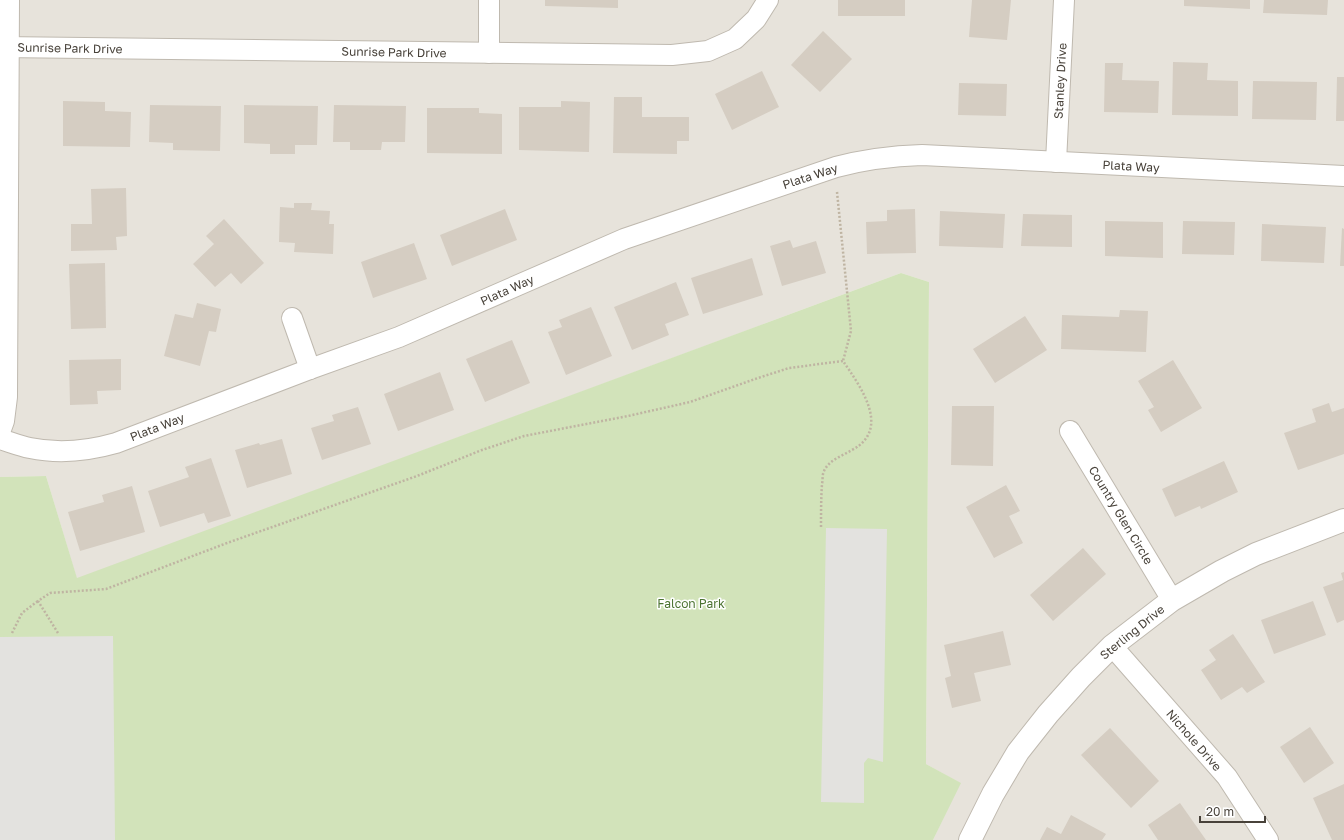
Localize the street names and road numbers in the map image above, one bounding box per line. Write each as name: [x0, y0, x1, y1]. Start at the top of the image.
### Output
street label: Sunrise Park Drive: [17, 40, 123, 56]
street label: Stanley Drive: [1051, 42, 1069, 119]
street label: Sunrise Park Drive: [341, 44, 447, 60]
street label: Plata Way: [1102, 157, 1160, 175]
street label: Plata Way: [780, 160, 840, 192]
street label: Plata Way: [478, 271, 536, 308]
street label: Plata Way: [128, 410, 187, 444]
street label: Country Glen Circle: [1086, 463, 1156, 567]
street label: Sterling Drive: [1097, 601, 1167, 663]
street label: Nichole Drive: [1163, 706, 1225, 774]

